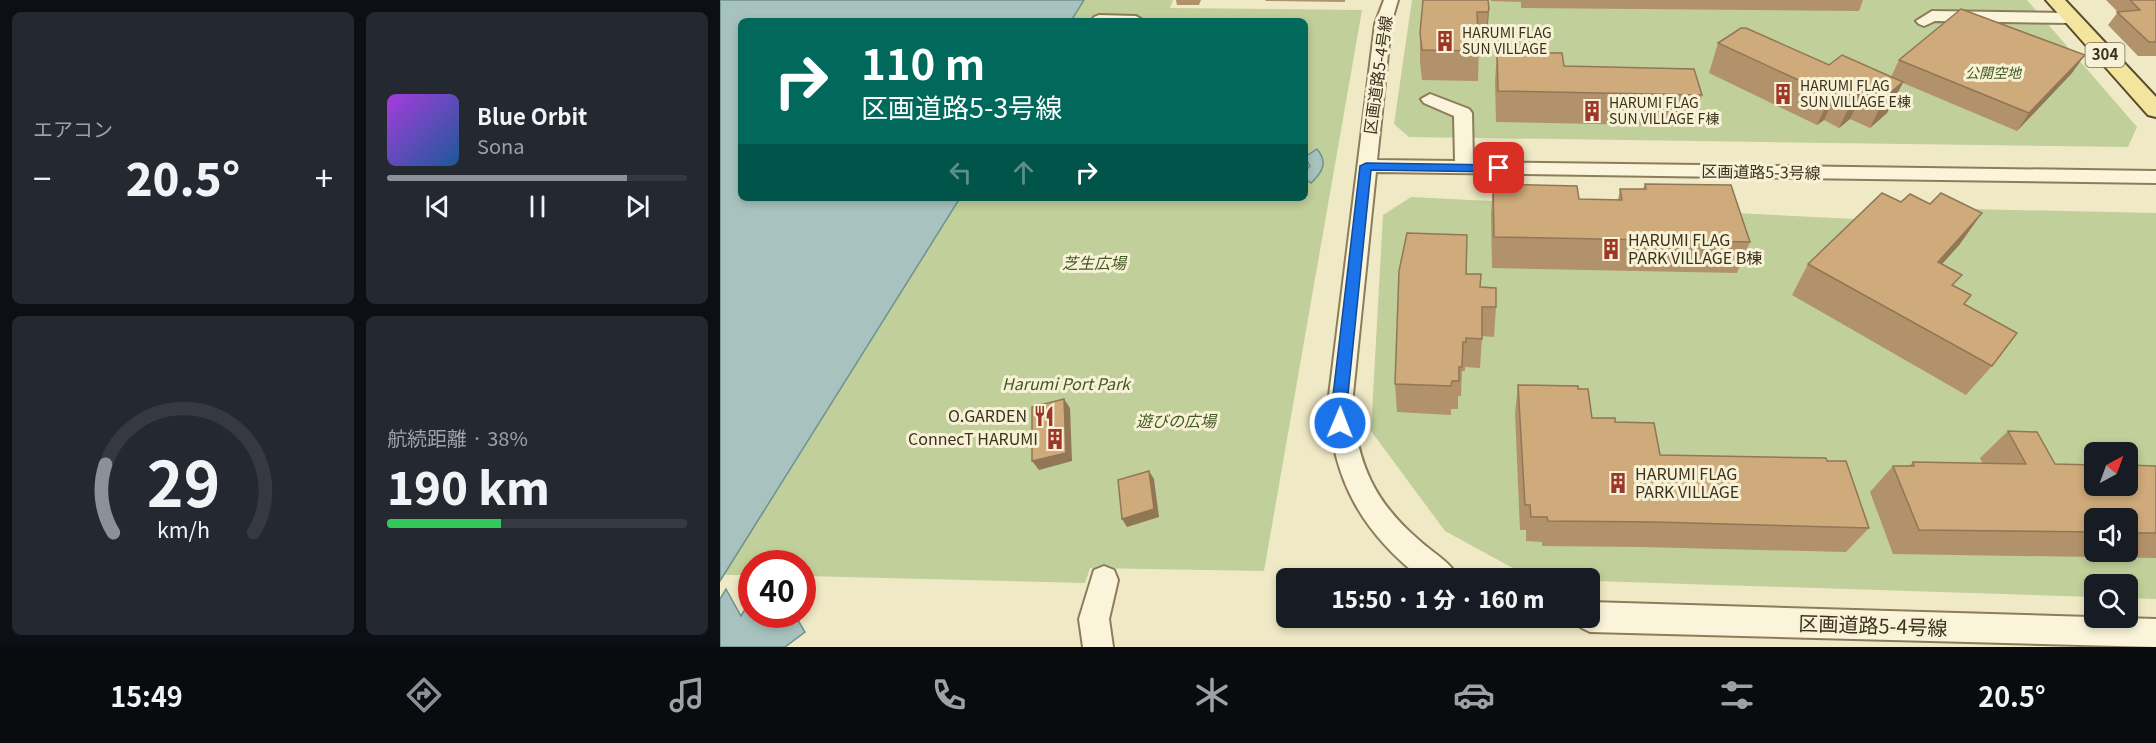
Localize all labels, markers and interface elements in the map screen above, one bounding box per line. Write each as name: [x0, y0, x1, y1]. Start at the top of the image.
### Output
street label: 区画道路5-4号線: [1357, 14, 1397, 136]
place label: HARUMI FLAG SUN VILLAGE: [1462, 22, 1552, 58]
building icon: HARUMI FLAG SUN VILLAGE: [1433, 29, 1457, 53]
text: 110 m: [861, 31, 985, 92]
icon: right: [762, 42, 840, 120]
road number: 304: [2086, 43, 2124, 67]
park label: 公開空地: [1965, 62, 2023, 82]
place label: HARUMI FLAG SUN VILLAGE E棟: [1800, 75, 1911, 111]
building icon: HARUMI FLAG SUN VILLAGE E棟: [1771, 82, 1795, 106]
text: 区画道路5-3号線: [861, 87, 1062, 126]
place label: HARUMI FLAG SUN VILLAGE F棟: [1609, 92, 1719, 128]
text: Blue Orbit: [477, 99, 587, 131]
building icon: HARUMI FLAG SUN VILLAGE F棟: [1580, 99, 1604, 123]
text: エアコン: [33, 114, 113, 143]
text: Sona: [477, 131, 525, 160]
pin: [1473, 142, 1524, 193]
text: 20.5°: [126, 144, 240, 209]
icon: arrive: [1482, 151, 1515, 184]
text: −: [33, 153, 51, 201]
text: +: [315, 153, 333, 201]
icon: left: [944, 156, 977, 189]
icon: ahead: [1007, 156, 1040, 189]
icon: right: [1070, 156, 1103, 189]
street label: 区画道路5-3号線: [1701, 158, 1821, 184]
icon: previous: [421, 190, 454, 223]
icon: pause: [521, 190, 554, 223]
icon: next: [621, 190, 654, 223]
place label: HARUMI FLAG PARK VILLAGE B棟: [1628, 227, 1762, 269]
building icon: HARUMI FLAG PARK VILLAGE B棟: [1599, 237, 1623, 261]
park label: 芝生広場: [1062, 250, 1128, 274]
park label: Harumi Port Park: [1002, 371, 1132, 395]
position arrow: [1308, 391, 1372, 455]
place label: O.GARDEN: [948, 403, 1027, 427]
restaurant icon: O.GARDEN: [1032, 404, 1056, 428]
park label: 遊びの広場: [1136, 408, 1218, 432]
text: 航続距離 · 38%: [387, 423, 528, 452]
place label: ConnecT HARUMI: [908, 426, 1038, 450]
building icon: ConnecT HARUMI: [1043, 427, 1067, 451]
text: 29: [146, 435, 220, 525]
north arrow: [2084, 442, 2138, 496]
map controls: [2084, 442, 2138, 628]
text: 190 km: [387, 453, 550, 518]
place label: HARUMI FLAG PARK VILLAGE: [1635, 461, 1739, 503]
building icon: HARUMI FLAG PARK VILLAGE: [1606, 471, 1630, 495]
button: sound: [2084, 508, 2138, 562]
text: km/h: [156, 513, 210, 544]
speed limit sign: 40: [738, 550, 816, 628]
button: search: [2084, 574, 2138, 628]
text: 15:50 · 1 分 · 160 m: [1332, 582, 1544, 614]
street label: 区画道路5-4号線: [1798, 607, 1948, 642]
icon: directions: [403, 674, 445, 716]
icon: music: [666, 674, 708, 716]
icon: phone: [928, 674, 970, 716]
icon: climate: [1191, 674, 1233, 716]
icon: car: [1453, 674, 1495, 716]
icon: filters: [1716, 674, 1758, 716]
text: 15:49: [110, 676, 183, 715]
text: 20.5°: [1978, 676, 2046, 715]

